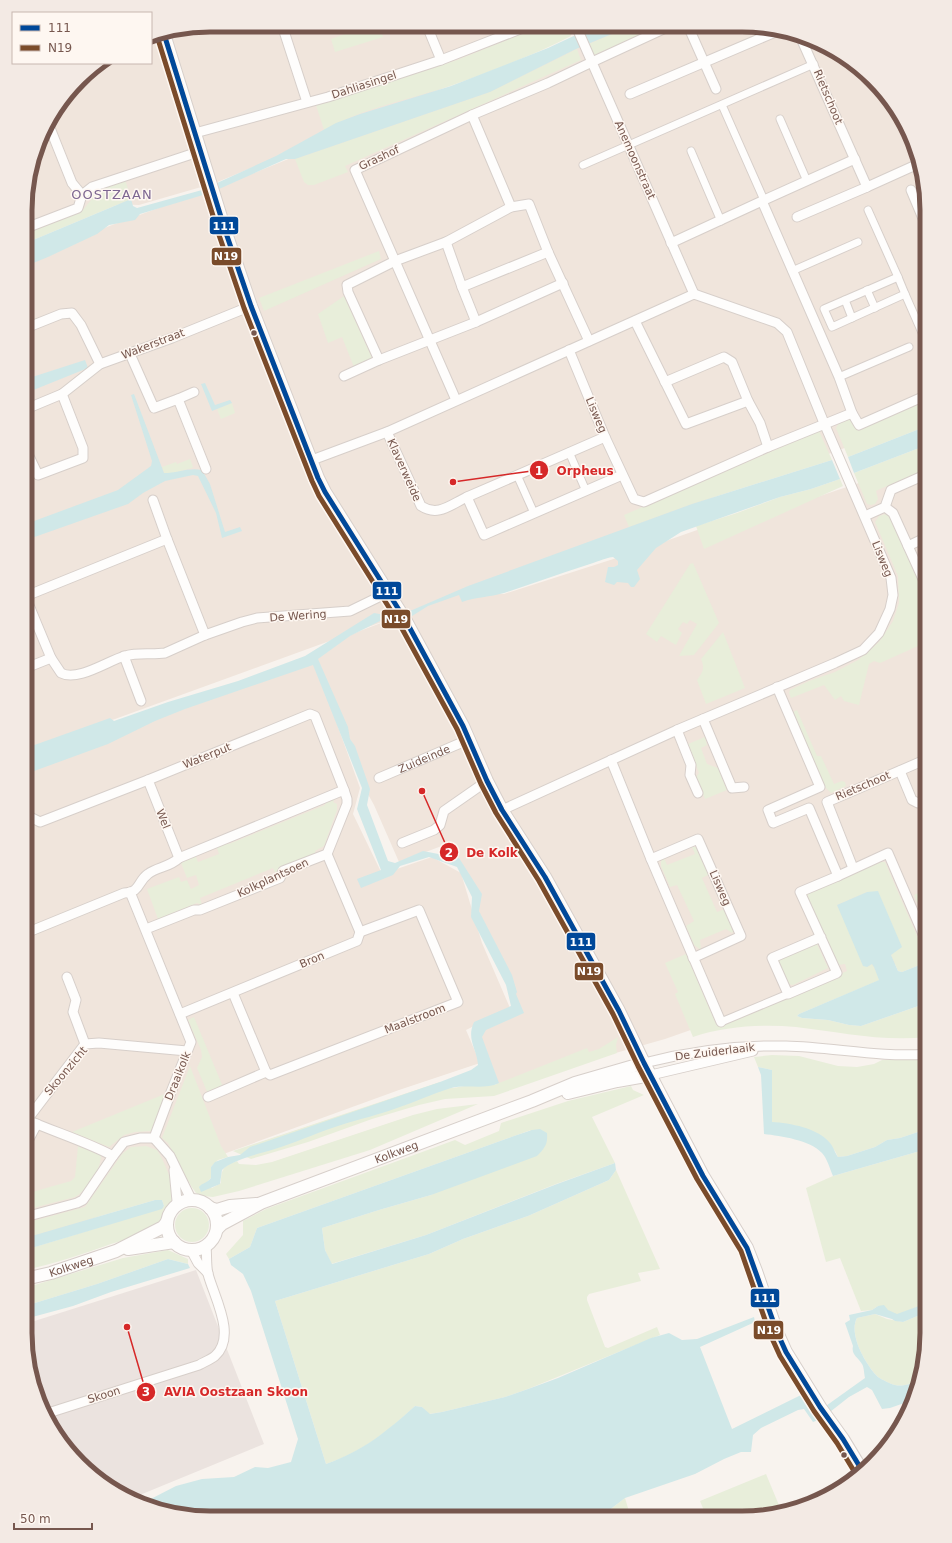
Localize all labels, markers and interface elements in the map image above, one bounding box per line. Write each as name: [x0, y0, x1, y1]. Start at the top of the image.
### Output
legend: [12, 12, 152, 64]
text: 111: [48, 21, 71, 35]
text: N19: [48, 41, 72, 55]
street label: Dahliasingel: [330, 68, 398, 102]
street label: Rietschoot: [811, 68, 846, 127]
street label: Anemoonstraat: [612, 119, 658, 202]
street label: Grashof: [357, 143, 402, 173]
district label: OOSTZAAN: [71, 187, 153, 202]
line badge: 111: [209, 216, 239, 235]
text: 111: [213, 220, 235, 233]
line badge: N19: [211, 247, 242, 266]
text: N19: [214, 250, 238, 263]
street label: Wakerstraat: [120, 326, 187, 362]
unlabelled marker: [249, 328, 259, 338]
street label: Lisweg: [583, 395, 609, 435]
street label: Klaverweide: [384, 437, 424, 504]
callout: Orpheus: [529, 458, 622, 482]
text: 1: [535, 464, 543, 478]
text: Orpheus: [556, 464, 614, 478]
street label: Lisweg: [869, 539, 895, 579]
line badge: 111: [372, 581, 402, 600]
text: 111: [376, 585, 398, 598]
street label: De Wering: [269, 608, 327, 624]
line badge: N19: [381, 609, 411, 629]
text: N19: [384, 613, 408, 626]
street label: Waterput: [181, 740, 234, 772]
street label: Zuideinde: [396, 742, 452, 776]
street label: Rietschoot: [834, 768, 893, 803]
street label: Wel: [153, 807, 173, 831]
callout: De Kolk: [439, 840, 526, 864]
text: 2: [445, 846, 453, 860]
text: De Kolk: [466, 846, 519, 860]
street label: Kolkplantsoen: [235, 856, 311, 900]
street label: Lisweg: [706, 868, 734, 908]
line badge: 111: [566, 932, 596, 951]
text: 111: [570, 936, 592, 949]
street label: Bron: [298, 949, 326, 971]
line badge: N19: [574, 962, 604, 981]
text: N19: [577, 965, 601, 978]
street label: Maalstroom: [383, 1001, 447, 1037]
street label: De Zuiderlaaik: [674, 1041, 756, 1063]
street label: Skoonzicht: [42, 1043, 91, 1098]
street label: Draaikolk: [162, 1049, 194, 1102]
street label: Kolkweg: [373, 1138, 420, 1166]
street label: Kolkweg: [48, 1253, 95, 1280]
line badge: 111: [750, 1288, 780, 1308]
text: 111: [754, 1292, 776, 1305]
line badge: N19: [753, 1320, 784, 1340]
text: N19: [757, 1324, 781, 1337]
callout: AVIA Oostzaan Skoon: [136, 1380, 316, 1404]
street label: Skoon: [86, 1384, 122, 1406]
text: 3: [142, 1385, 150, 1399]
text: AVIA Oostzaan Skoon: [164, 1385, 308, 1399]
unlabelled marker: [839, 1450, 849, 1460]
scale bar: [14, 1505, 92, 1531]
text: 50 m: [20, 1512, 51, 1526]

